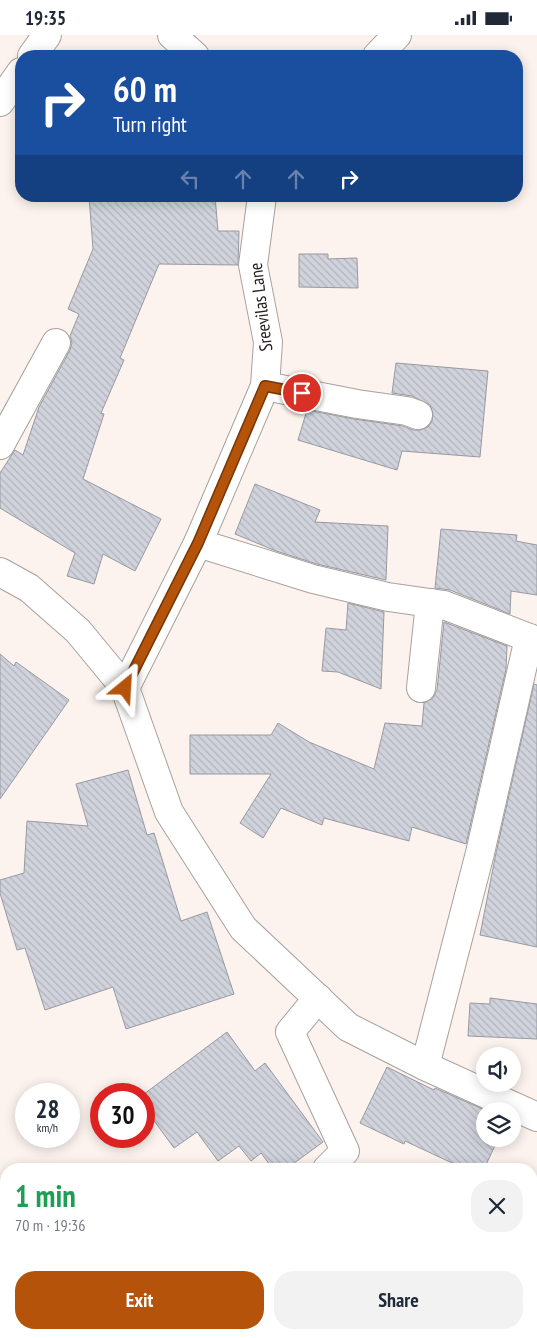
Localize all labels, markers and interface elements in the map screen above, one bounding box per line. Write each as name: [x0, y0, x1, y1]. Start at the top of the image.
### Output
text: 19:35: [25, 6, 66, 30]
text: 60 m: [113, 66, 177, 112]
icon: right: [30, 70, 95, 135]
text: Turn right: [113, 110, 187, 138]
icon: left: [176, 165, 204, 193]
icon: ahead: [229, 165, 257, 193]
icon: ahead: [282, 165, 310, 193]
icon: right: [335, 165, 363, 193]
street label: Sreevilas Lane: [244, 261, 277, 353]
pin: [281, 372, 323, 414]
icon: arrive: [288, 379, 316, 407]
position arrow: [98, 661, 150, 713]
map controls: [476, 1047, 521, 1147]
button: sound: [476, 1047, 521, 1092]
speed limit sign: 30: [90, 1083, 155, 1148]
text: 28: [36, 1093, 59, 1125]
button: layers: [476, 1102, 521, 1147]
text: km/h: [37, 1120, 58, 1135]
text: 1 min: [15, 1176, 76, 1215]
button: close: [471, 1180, 523, 1232]
text: 70 m · 19:36: [15, 1215, 86, 1235]
button: Exit: [15, 1271, 264, 1329]
button: Share: [274, 1271, 523, 1329]

